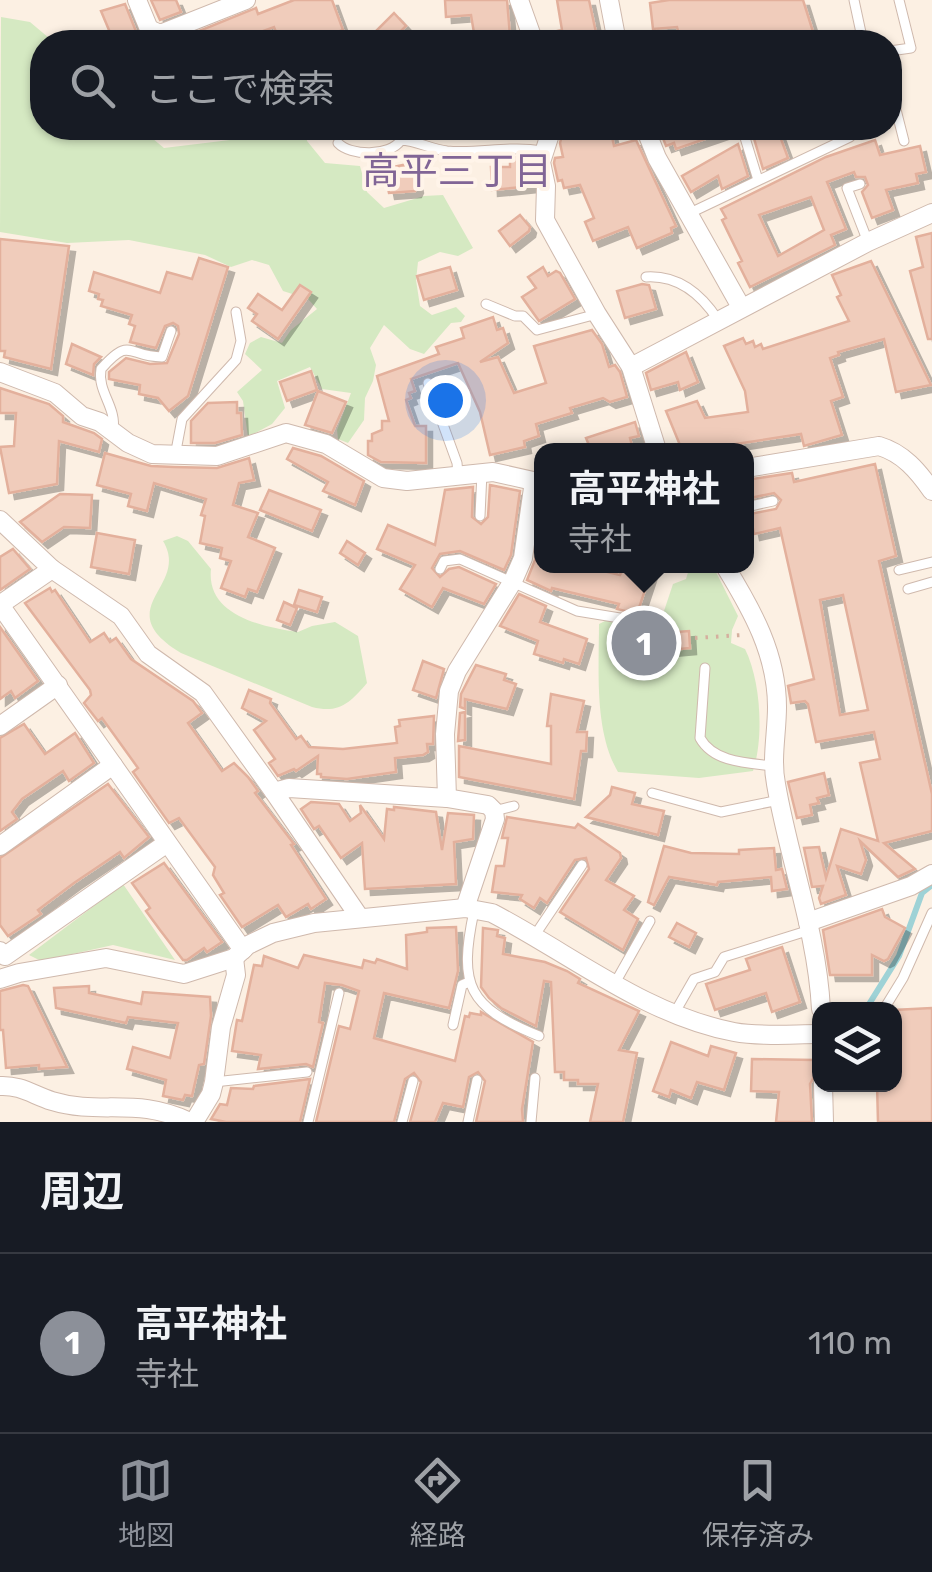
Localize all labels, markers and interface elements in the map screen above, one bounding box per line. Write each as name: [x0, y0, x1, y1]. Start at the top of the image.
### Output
search box: [30, 30, 902, 140]
icon: search: [65, 58, 120, 113]
text: ここで検索: [145, 66, 335, 112]
district label: 高平三丁目: [362, 148, 552, 194]
your location: [420, 375, 471, 426]
popup: [534, 443, 754, 573]
text: 高平神社: [568, 466, 720, 512]
text: 寺社: [568, 520, 632, 558]
pin: 1: [612, 606, 676, 680]
map controls: [812, 1002, 902, 1092]
button: layers: [812, 1002, 902, 1092]
text: 周辺: [40, 1167, 124, 1217]
text: 高平神社: [135, 1301, 287, 1347]
text: 1: [65, 1324, 80, 1362]
text: 110 m: [808, 1324, 892, 1362]
text: 寺社: [135, 1355, 199, 1393]
tab: 地図: [118, 1453, 174, 1553]
tab: 経路: [410, 1453, 466, 1553]
tab: 保存済み: [702, 1453, 814, 1553]

